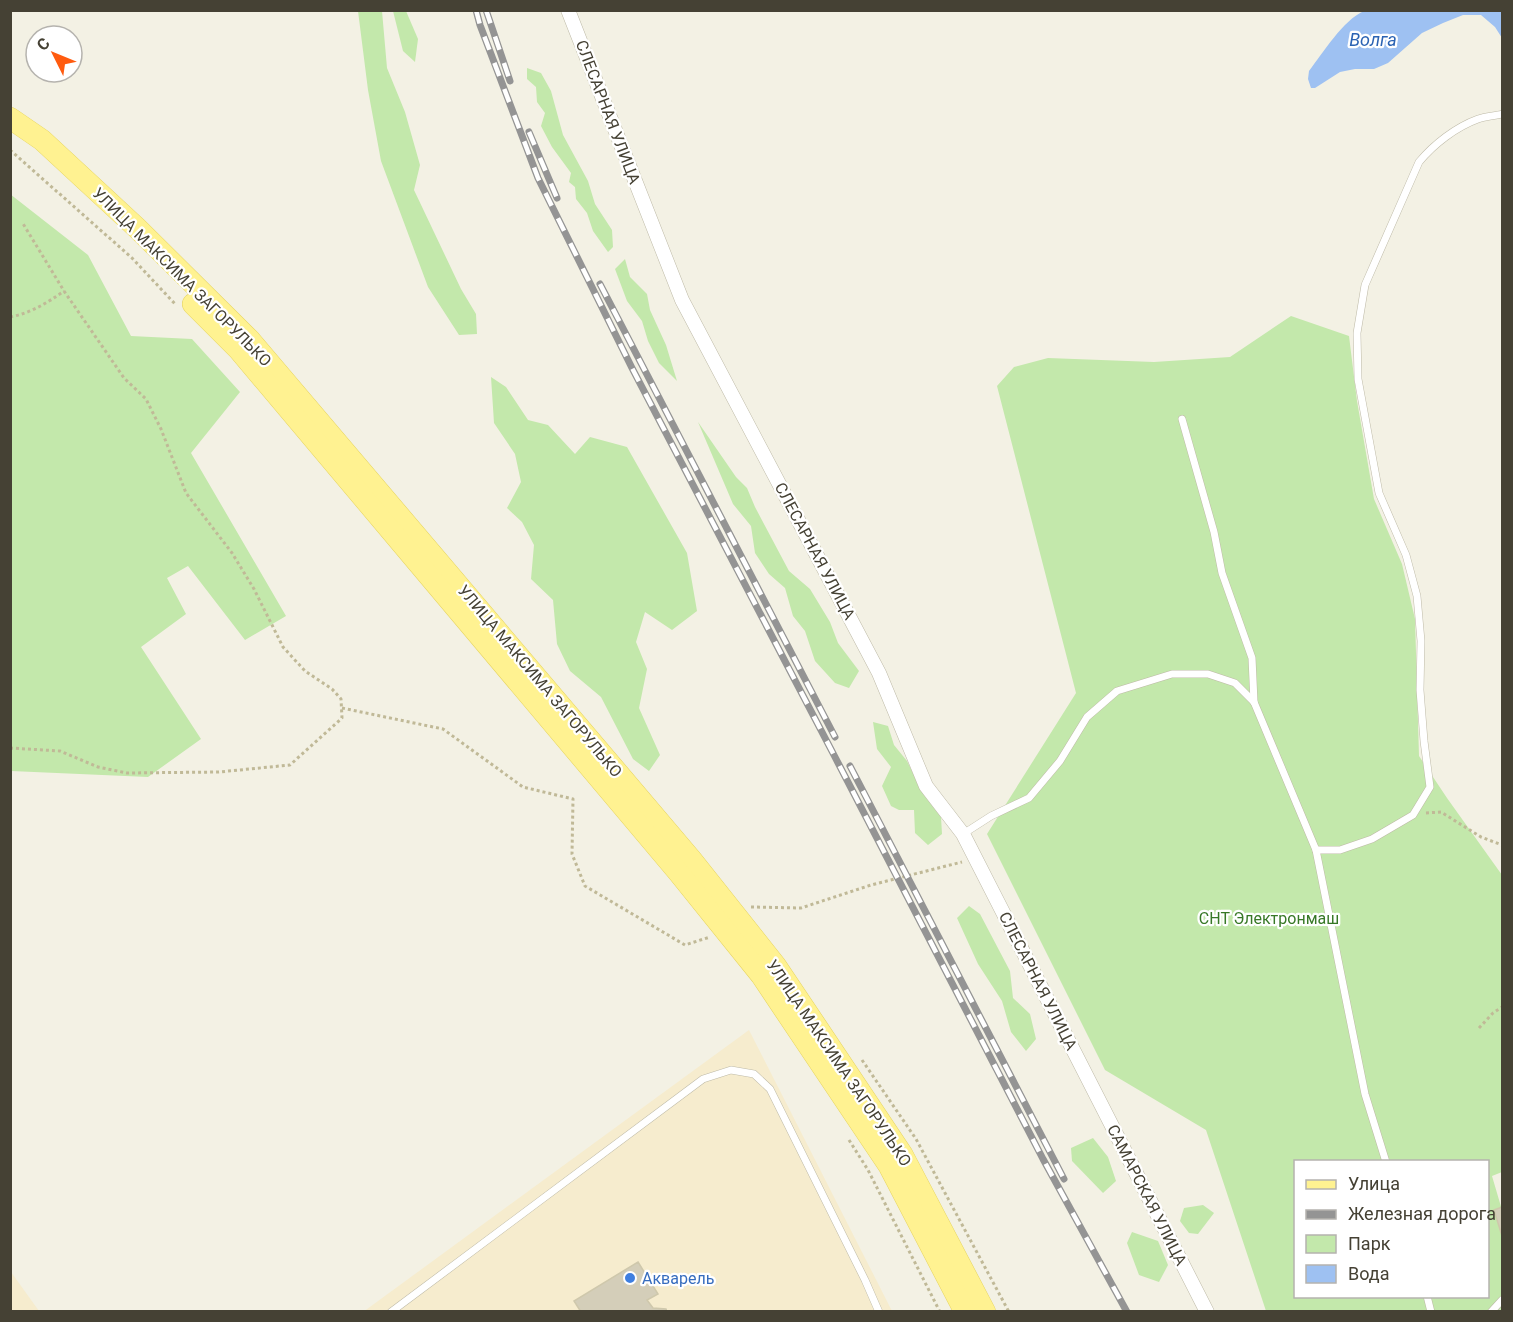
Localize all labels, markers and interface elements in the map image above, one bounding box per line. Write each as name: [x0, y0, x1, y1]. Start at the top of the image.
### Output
north arrow: [24, 24, 84, 84]
water label: Волга: [1349, 29, 1397, 50]
text: С: [33, 34, 54, 54]
street label: СЛЕСАРНАЯ УЛИЦА: [572, 37, 644, 187]
street label: УЛИЦА МАКСИМА ЗАГОРУЛЬКО: [89, 184, 275, 370]
street label: СЛЕСАРНАЯ УЛИЦА: [771, 479, 859, 623]
street label: УЛИЦА МАКСИМА ЗАГОРУЛЬКО: [454, 581, 626, 781]
street label: СЛЕСАРНАЯ УЛИЦА: [995, 909, 1081, 1054]
park label: СНТ Электронмаш: [1199, 909, 1339, 928]
street label: УЛИЦА МАКСИМА ЗАГОРУЛЬКО: [763, 956, 915, 1170]
street label: САМАРСКАЯ УЛИЦА: [1103, 1121, 1191, 1269]
legend: [1294, 1160, 1489, 1298]
text: Улица: [1348, 1173, 1400, 1194]
text: Железная дорога: [1348, 1203, 1496, 1224]
text: Парк: [1348, 1233, 1391, 1254]
text: Вода: [1348, 1263, 1390, 1284]
place label: Акварель: [642, 1269, 714, 1288]
marker: Акварель: [623, 1271, 637, 1285]

